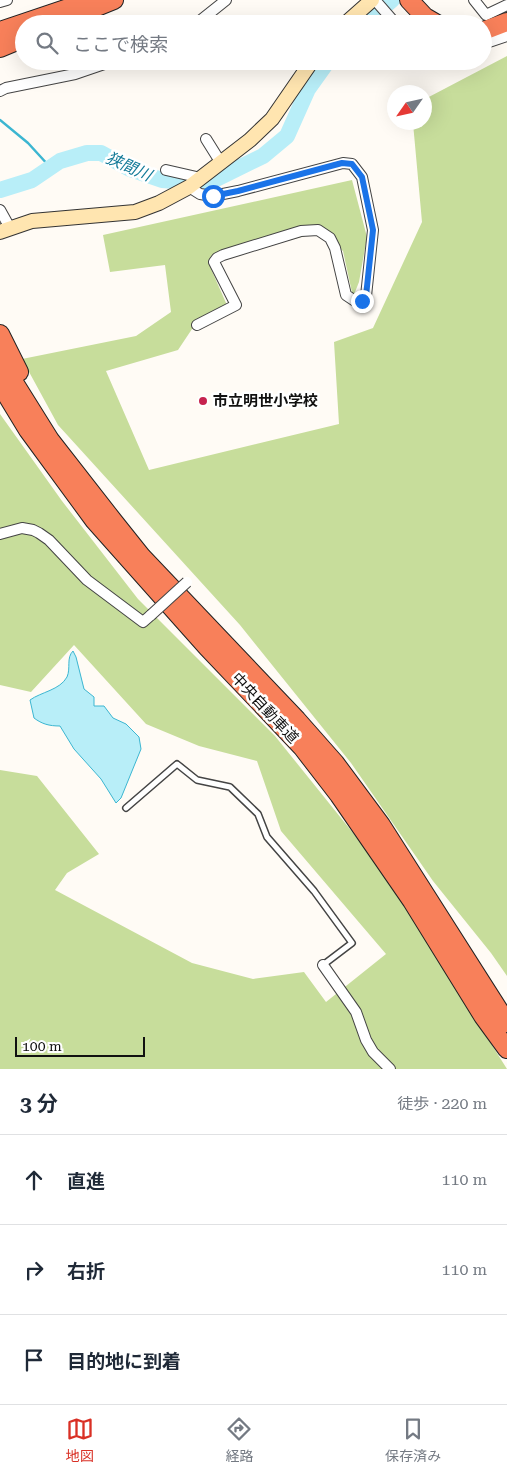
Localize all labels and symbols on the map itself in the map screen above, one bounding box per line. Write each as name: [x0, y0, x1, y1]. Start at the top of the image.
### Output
north arrow: [387, 85, 432, 130]
water label: 狭間川: [103, 148, 156, 186]
route start: [202, 185, 225, 208]
route end: [351, 290, 374, 313]
place label: 市立明世小学校: [213, 392, 318, 410]
marker: 市立明世小学校: [197, 395, 209, 407]
street label: 中央自動車道: [228, 669, 302, 747]
scale bar: [15, 1034, 145, 1057]

